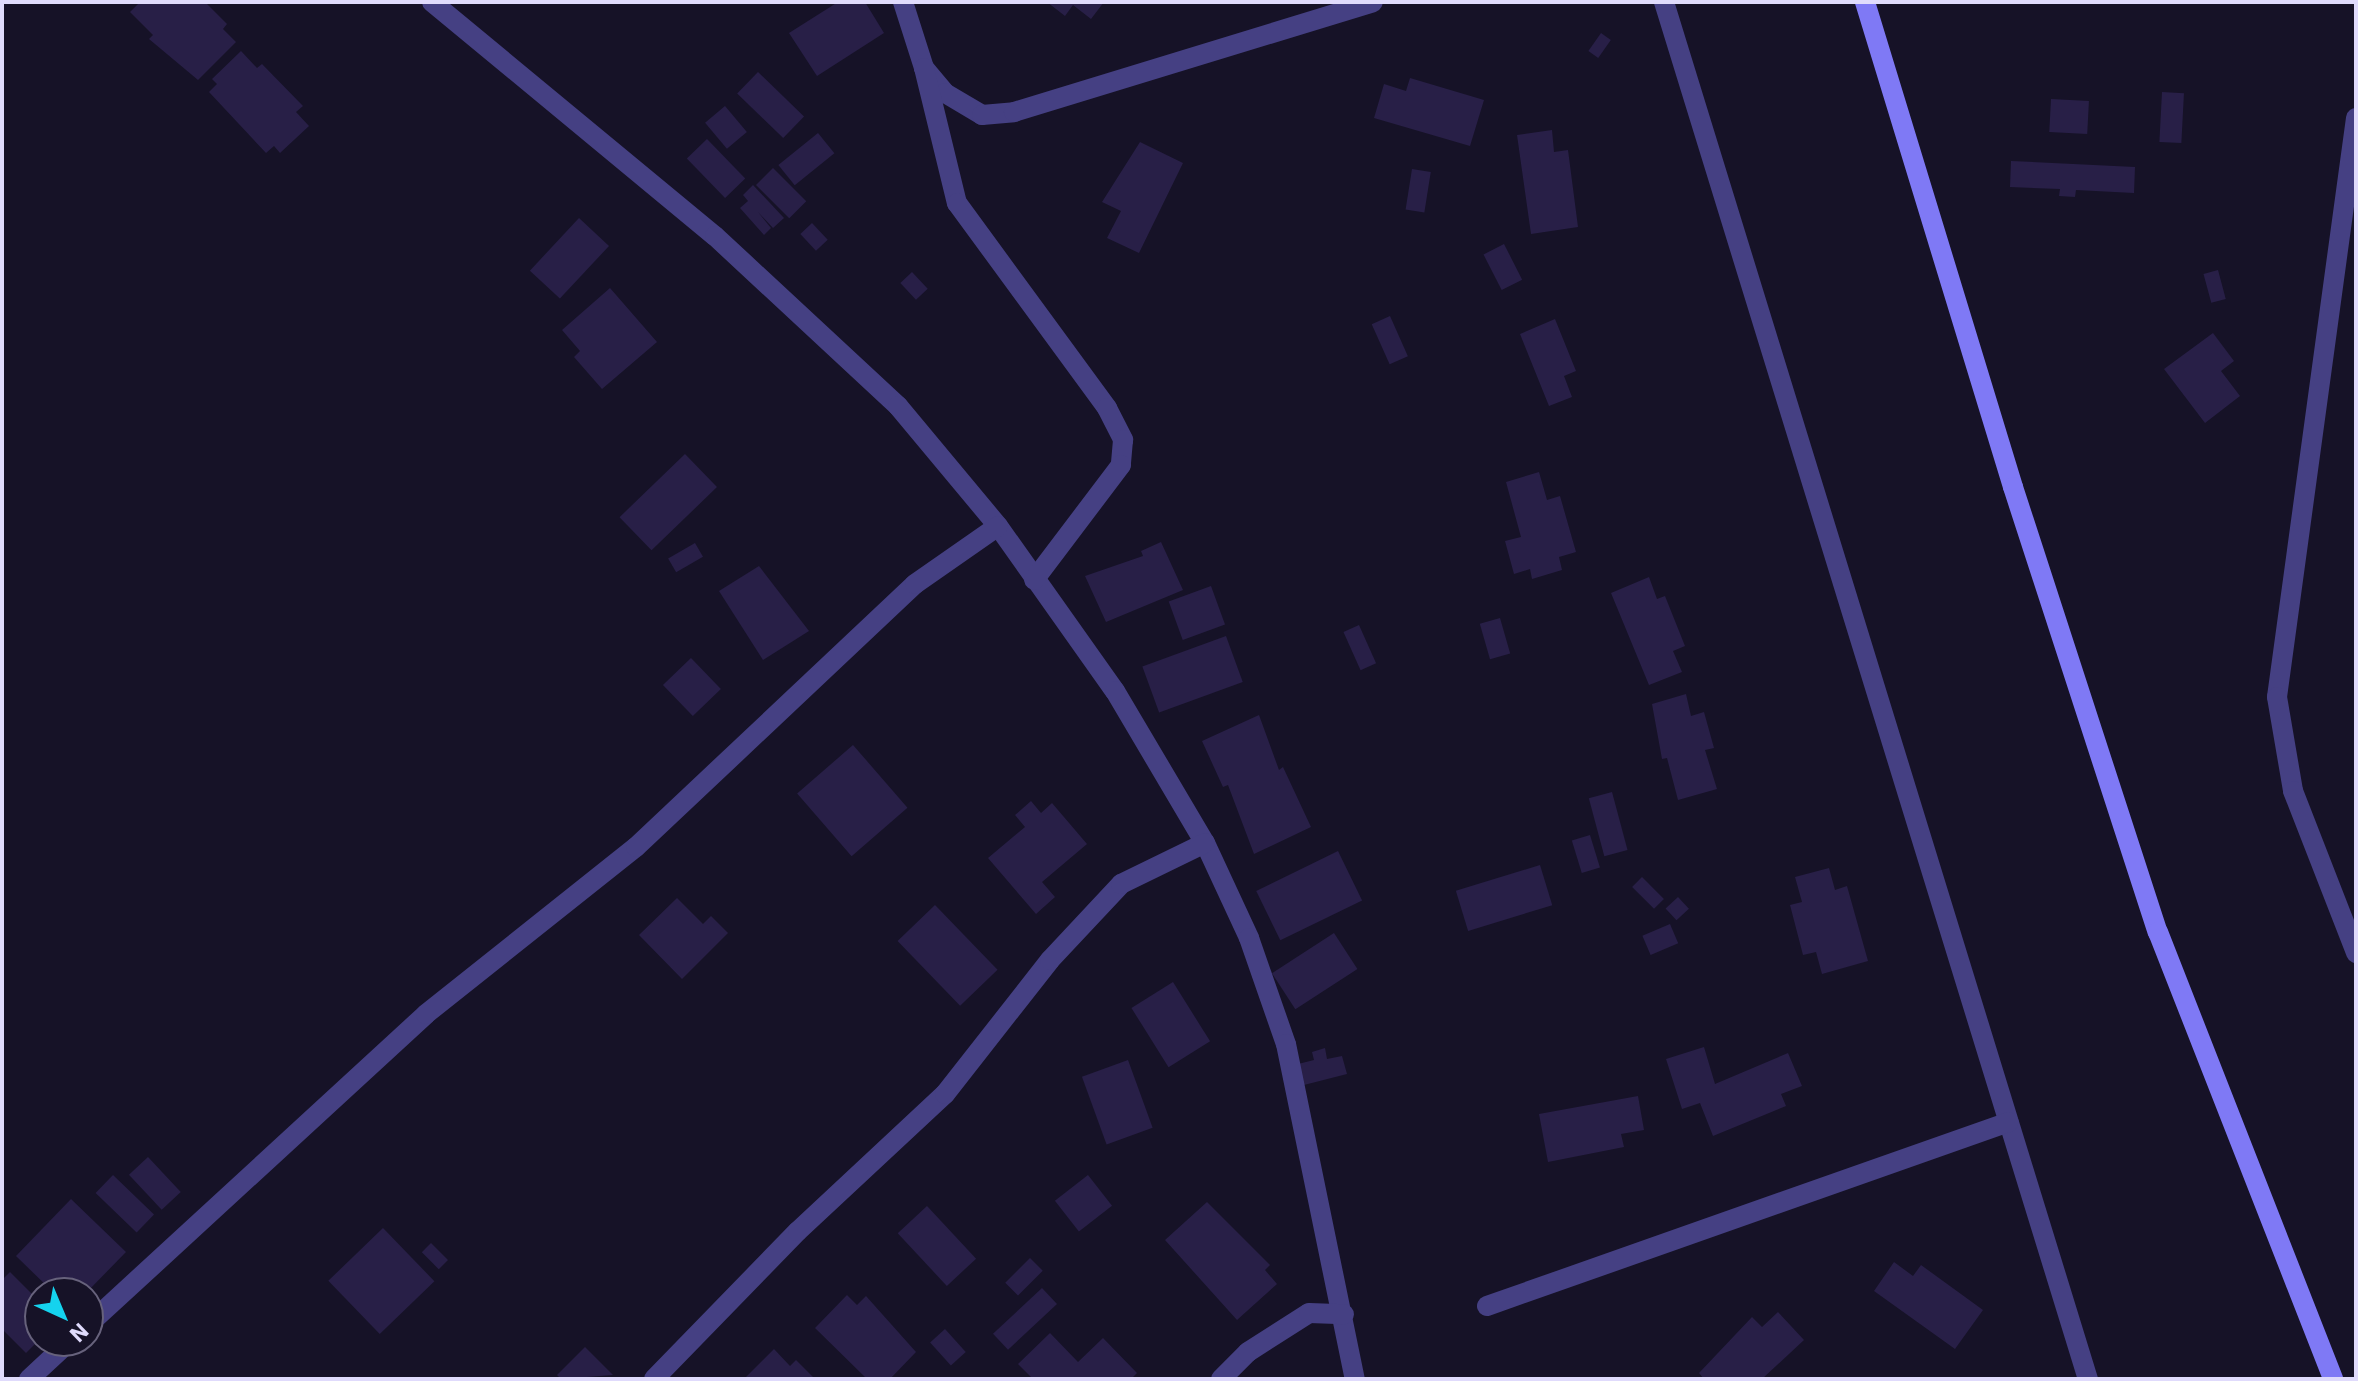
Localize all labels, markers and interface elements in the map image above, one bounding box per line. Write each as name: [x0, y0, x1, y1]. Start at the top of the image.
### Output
north arrow: [24, 1277, 104, 1357]
text: N: [64, 1317, 95, 1349]

